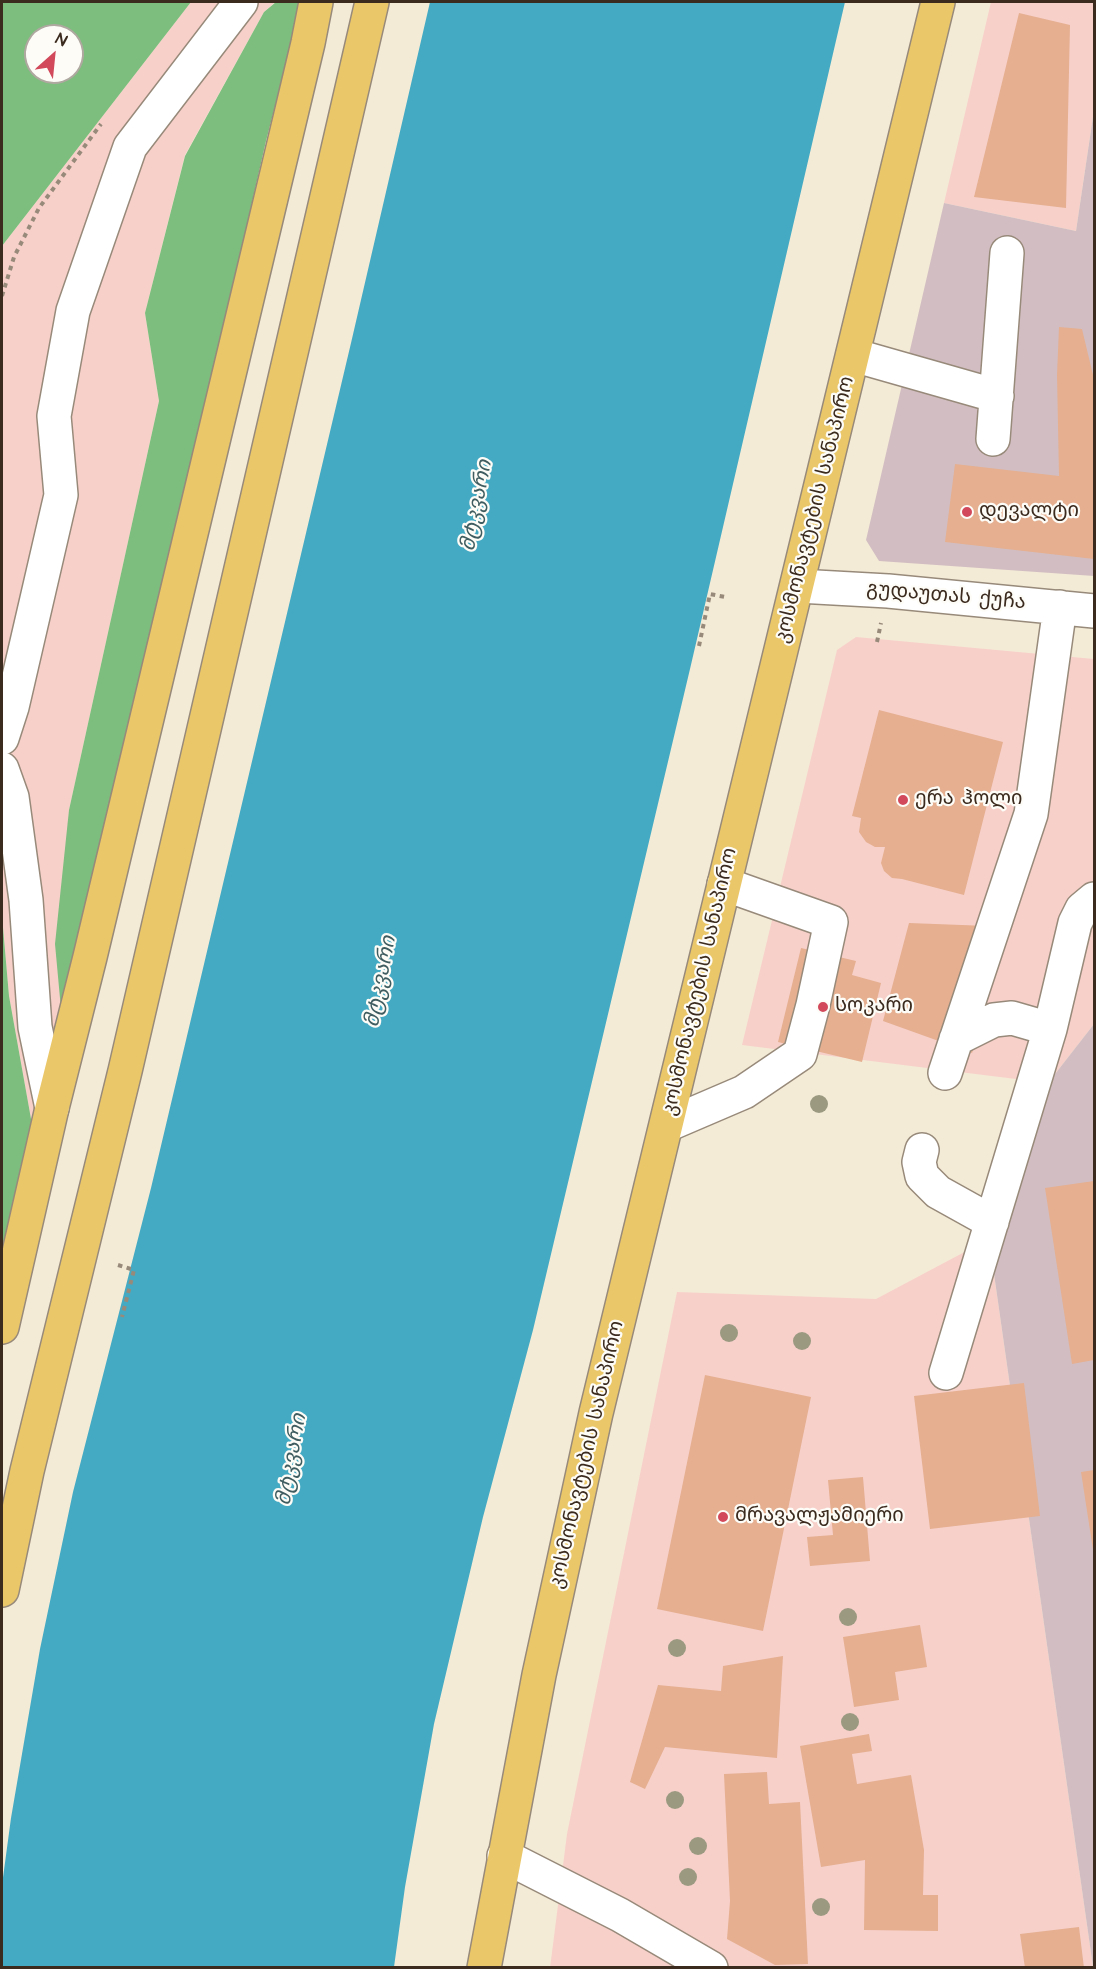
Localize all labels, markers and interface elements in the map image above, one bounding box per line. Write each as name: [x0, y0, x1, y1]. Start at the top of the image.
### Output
north arrow: [24, 24, 84, 84]
text: N: [52, 28, 71, 52]
street label: კოსმონავტების სანაპირო: [771, 374, 861, 646]
water label: მტკვარი: [457, 458, 499, 554]
place label: დევალტი: [979, 500, 1079, 524]
marker: დევალტი: [960, 505, 974, 519]
street label: გუდაუთას ქუჩა: [865, 578, 1027, 616]
place label: ერა ჰოლი: [915, 788, 1022, 812]
marker: ერა ჰოლი: [896, 793, 910, 807]
street label: კოსმონავტების სანაპირო: [658, 846, 744, 1118]
water label: მტკვარი: [361, 934, 403, 1030]
place label: სოკარი: [835, 995, 913, 1019]
marker: სოკარი: [816, 1000, 830, 1014]
street label: კოსმონავტების სანაპირო: [545, 1319, 631, 1591]
water label: მტკვარი: [273, 1412, 313, 1508]
place label: მრავალჟამიერი: [735, 1505, 904, 1529]
marker: მრავალჟამიერი: [716, 1510, 730, 1524]

